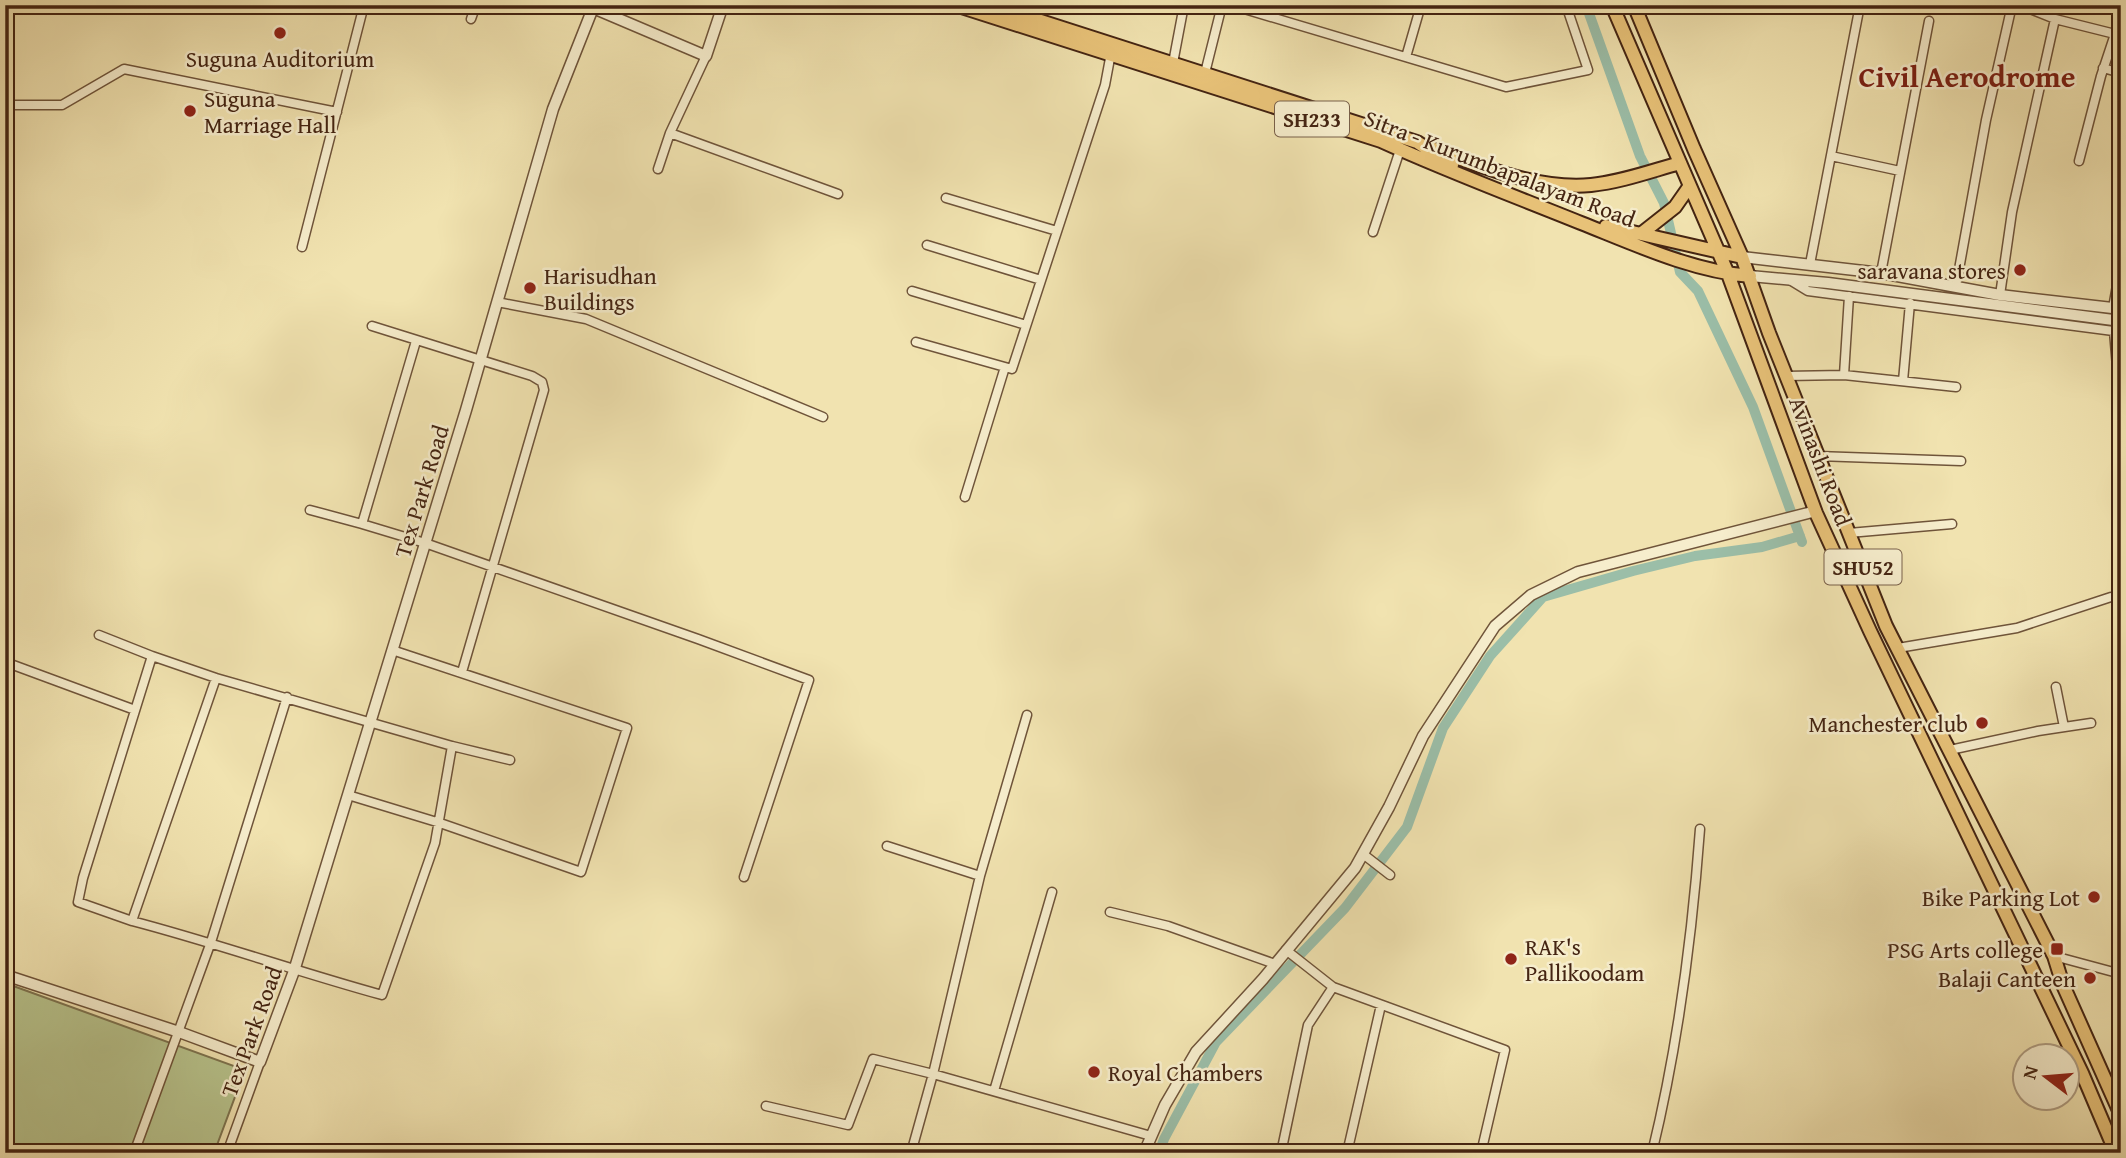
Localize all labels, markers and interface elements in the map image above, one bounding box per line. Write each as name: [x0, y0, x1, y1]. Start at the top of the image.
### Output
marker: Suguna Auditorium: [272, 25, 288, 41]
place label: Suguna Auditorium: [186, 42, 374, 75]
district label: Civil Aerodrome: [1858, 54, 2076, 98]
place label: Suguna Marriage Hall: [204, 82, 336, 141]
street label: Sitra - Kurumbapalayam Road: [1360, 101, 1641, 235]
road number: SH233: [1275, 102, 1349, 136]
marker: Suguna Marriage Hall: [182, 103, 198, 119]
place label: saravana stores: [1857, 254, 2006, 287]
place label: Harisudhan Buildings: [544, 259, 657, 318]
marker: saravana stores: [2012, 262, 2028, 278]
marker: Harisudhan Buildings: [522, 280, 538, 296]
street label: Avinashi Road: [1781, 392, 1861, 531]
street label: Tex Park Road: [385, 420, 457, 561]
road number: SHU52: [1825, 550, 1902, 584]
place label: Manchester club: [1809, 707, 1968, 740]
marker: Manchester club: [1974, 715, 1990, 731]
place label: Bike Parking Lot: [1922, 881, 2080, 914]
marker: Bike Parking Lot: [2086, 889, 2102, 905]
place label: RAK's Pallikoodam: [1525, 930, 1644, 989]
place label: PSG Arts college: [1887, 933, 2043, 966]
marker: PSG Arts college: [2049, 941, 2065, 957]
marker: RAK's Pallikoodam: [1503, 951, 1519, 967]
street label: Tex Park Road: [212, 960, 290, 1101]
place label: Balaji Canteen: [1938, 962, 2076, 995]
marker: Balaji Canteen: [2082, 970, 2098, 986]
north arrow: [2010, 1042, 2080, 1112]
place label: Royal Chambers: [1108, 1056, 1263, 1089]
text: N: [2014, 1062, 2045, 1082]
marker: Royal Chambers: [1086, 1064, 1102, 1080]

